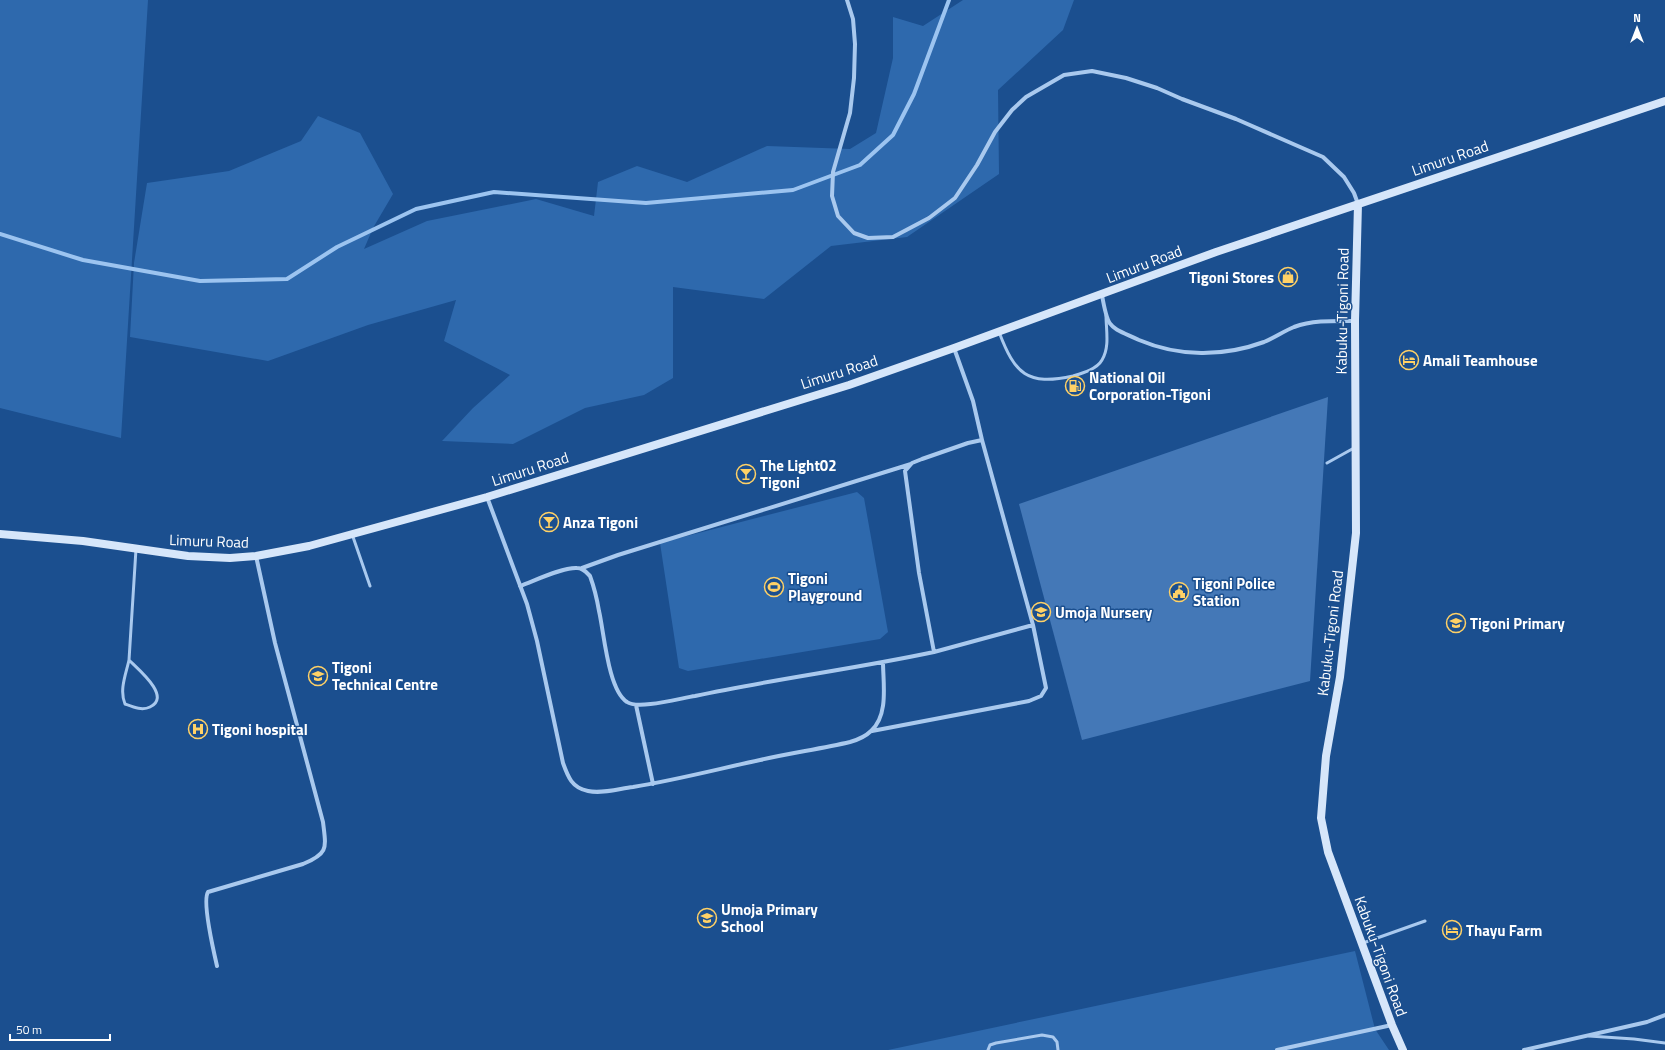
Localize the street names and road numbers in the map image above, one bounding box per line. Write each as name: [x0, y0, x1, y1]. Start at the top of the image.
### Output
street label: Limuru Road: [1408, 134, 1492, 182]
street label: Limuru Road: [1103, 239, 1185, 289]
street label: Kabuku-Tigoni Road: [1329, 248, 1355, 374]
street label: Limuru Road: [797, 349, 881, 395]
street label: Limuru Road: [488, 446, 572, 492]
street label: Limuru Road: [169, 528, 249, 554]
street label: Kabuku-Tigoni Road: [1311, 569, 1349, 697]
street label: Kabuku-Tigoni Road: [1349, 893, 1413, 1019]

